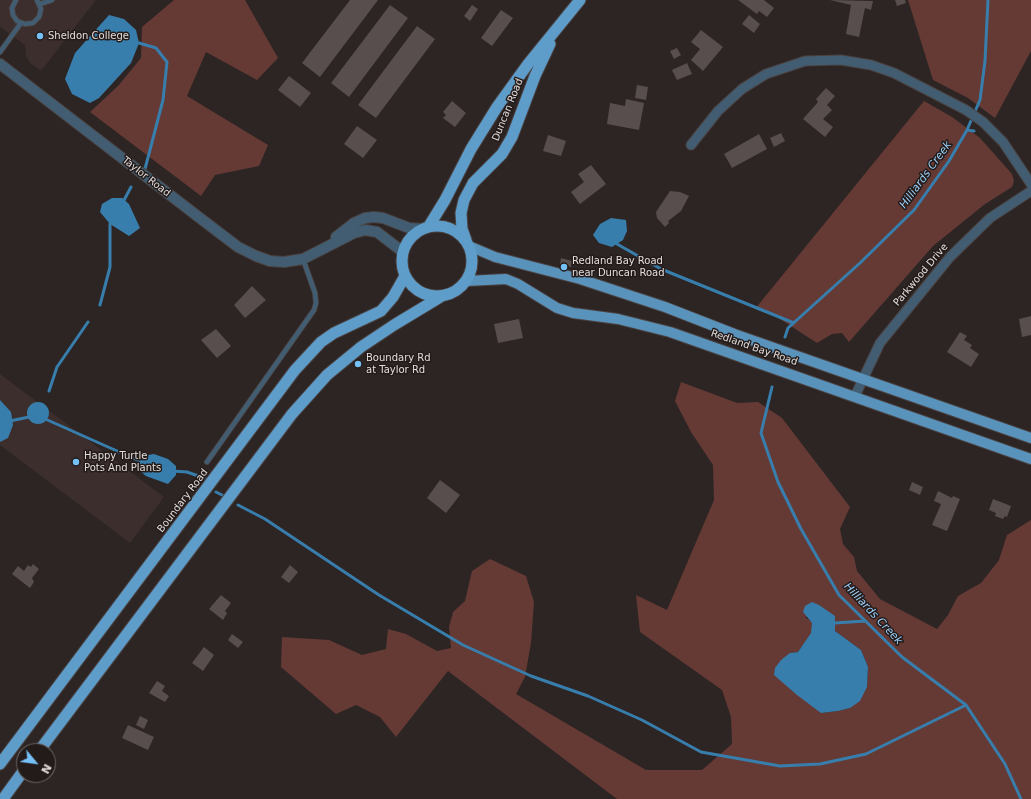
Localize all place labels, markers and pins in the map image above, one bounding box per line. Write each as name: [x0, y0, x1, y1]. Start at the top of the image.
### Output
place label: Sheldon College: [48, 30, 129, 42]
marker: Sheldon College: [35, 31, 45, 41]
place label: Redland Bay Road near Duncan Road: [572, 255, 665, 278]
marker: Redland Bay Road near Duncan Road: [559, 262, 569, 272]
place label: Boundary Rd at Taylor Rd: [366, 352, 431, 376]
marker: Boundary Rd at Taylor Rd: [353, 359, 363, 369]
place label: Happy Turtle Pots And Plants: [84, 450, 161, 474]
marker: Happy Turtle Pots And Plants: [71, 457, 81, 467]

